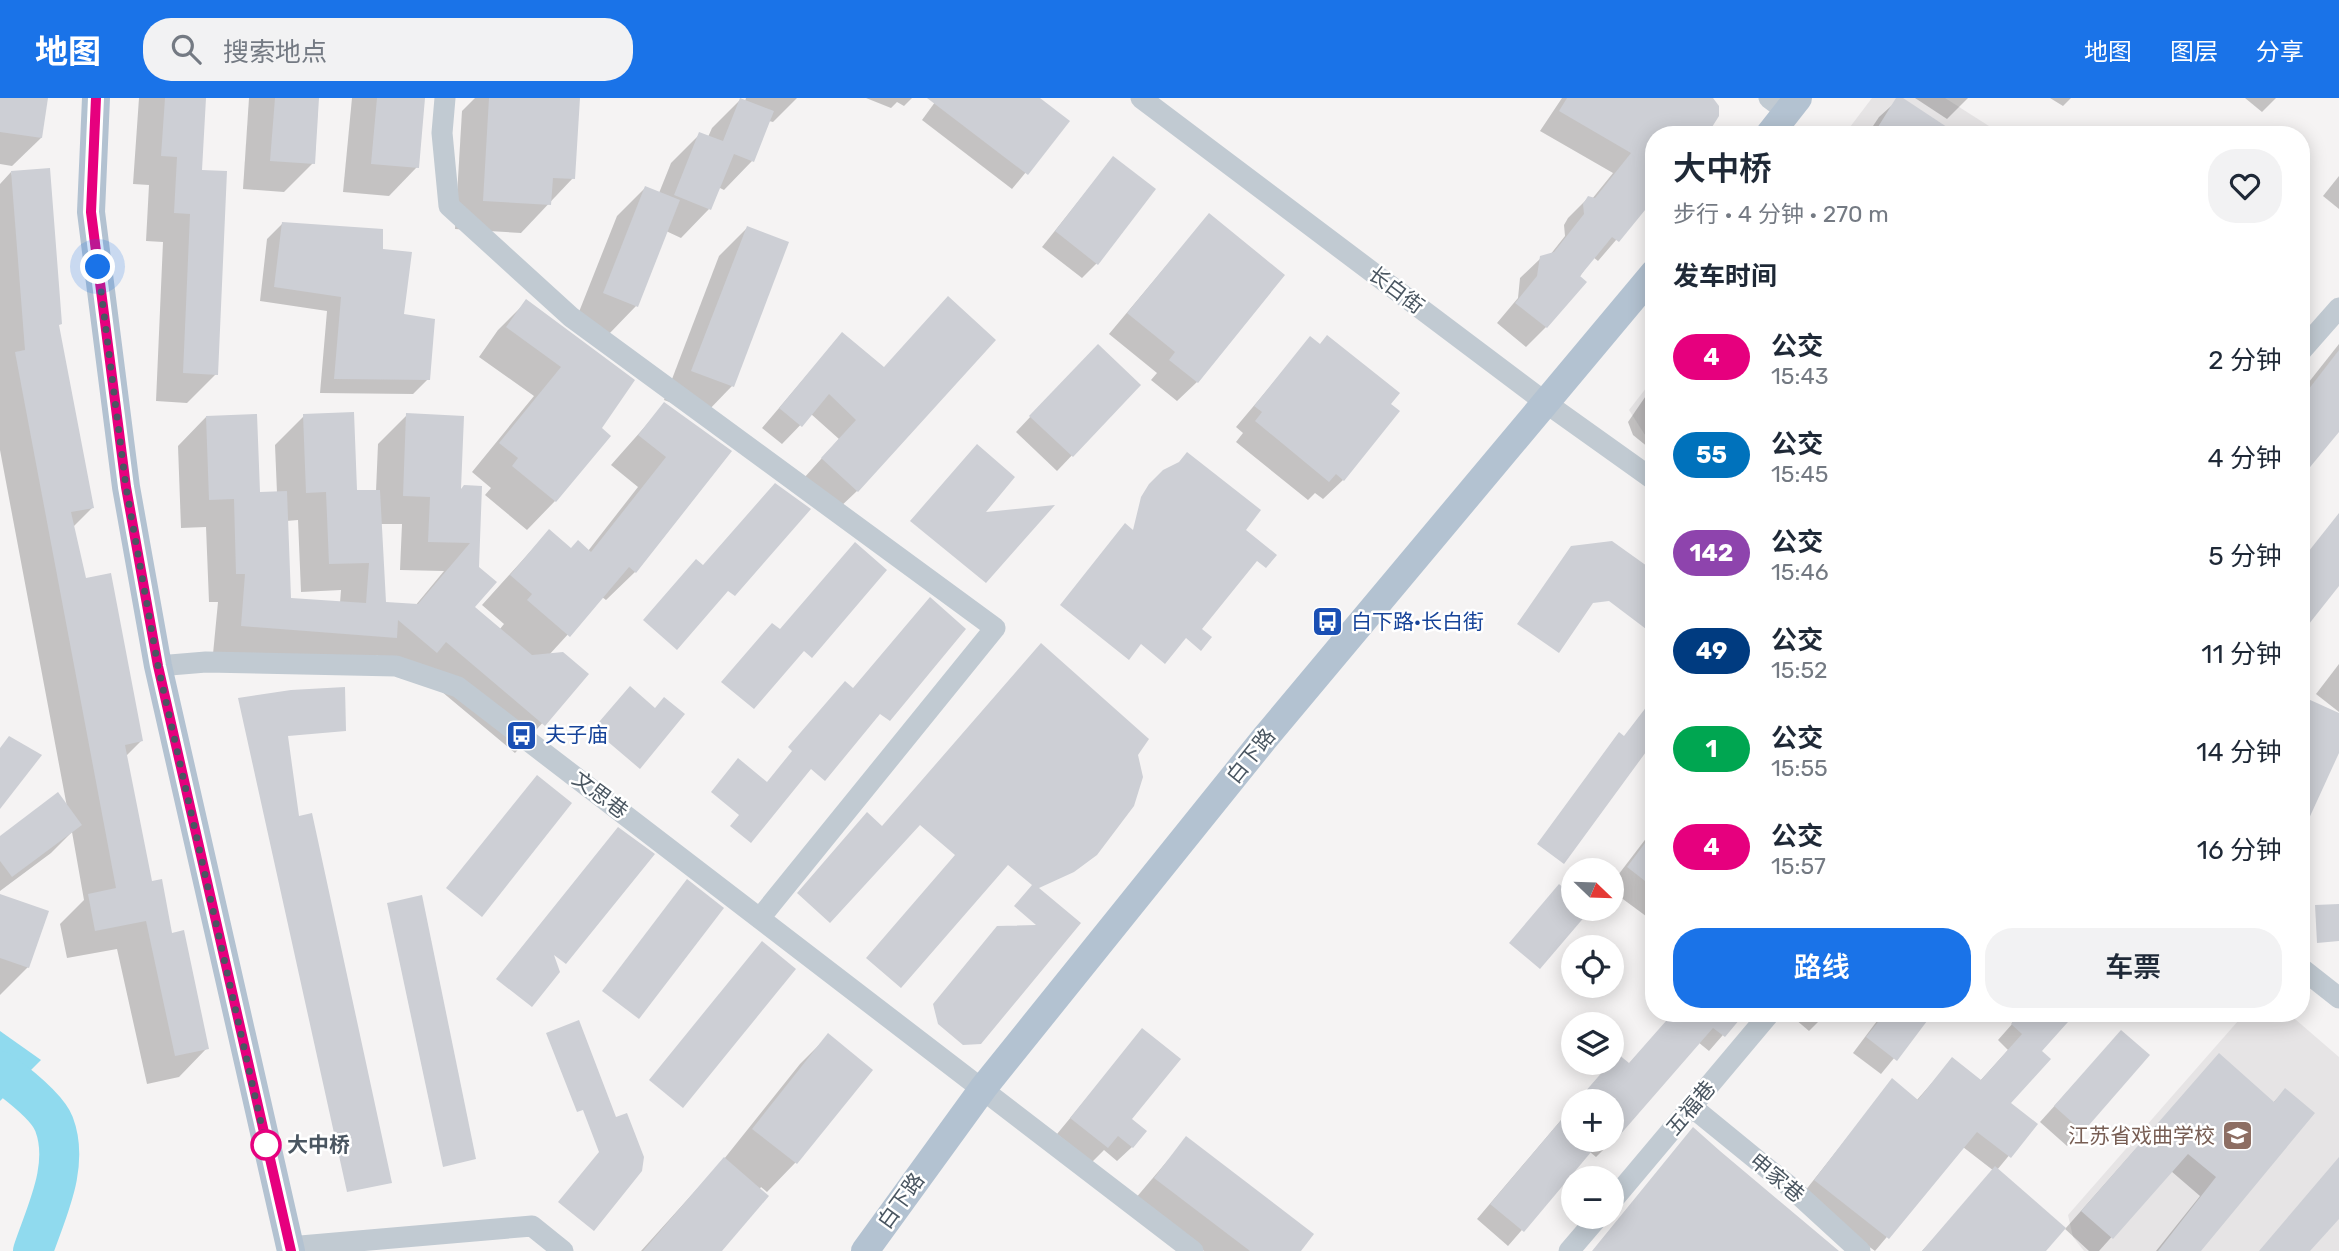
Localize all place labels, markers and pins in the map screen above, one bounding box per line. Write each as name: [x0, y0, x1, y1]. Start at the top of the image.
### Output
bus stop icon: 白下路·长白街: [1311, 605, 1345, 639]
place label: 白下路·长白街: [1351, 609, 1484, 634]
bus stop icon: 夫子庙: [505, 718, 539, 752]
place label: 夫子庙: [545, 722, 608, 747]
school or university icon: 江苏省戏曲学校: [2221, 1119, 2255, 1153]
place label: 江苏省戏曲学校: [2068, 1123, 2215, 1148]
marker: 大中桥: [251, 1130, 281, 1160]
place label: 大中桥: [287, 1132, 350, 1157]

